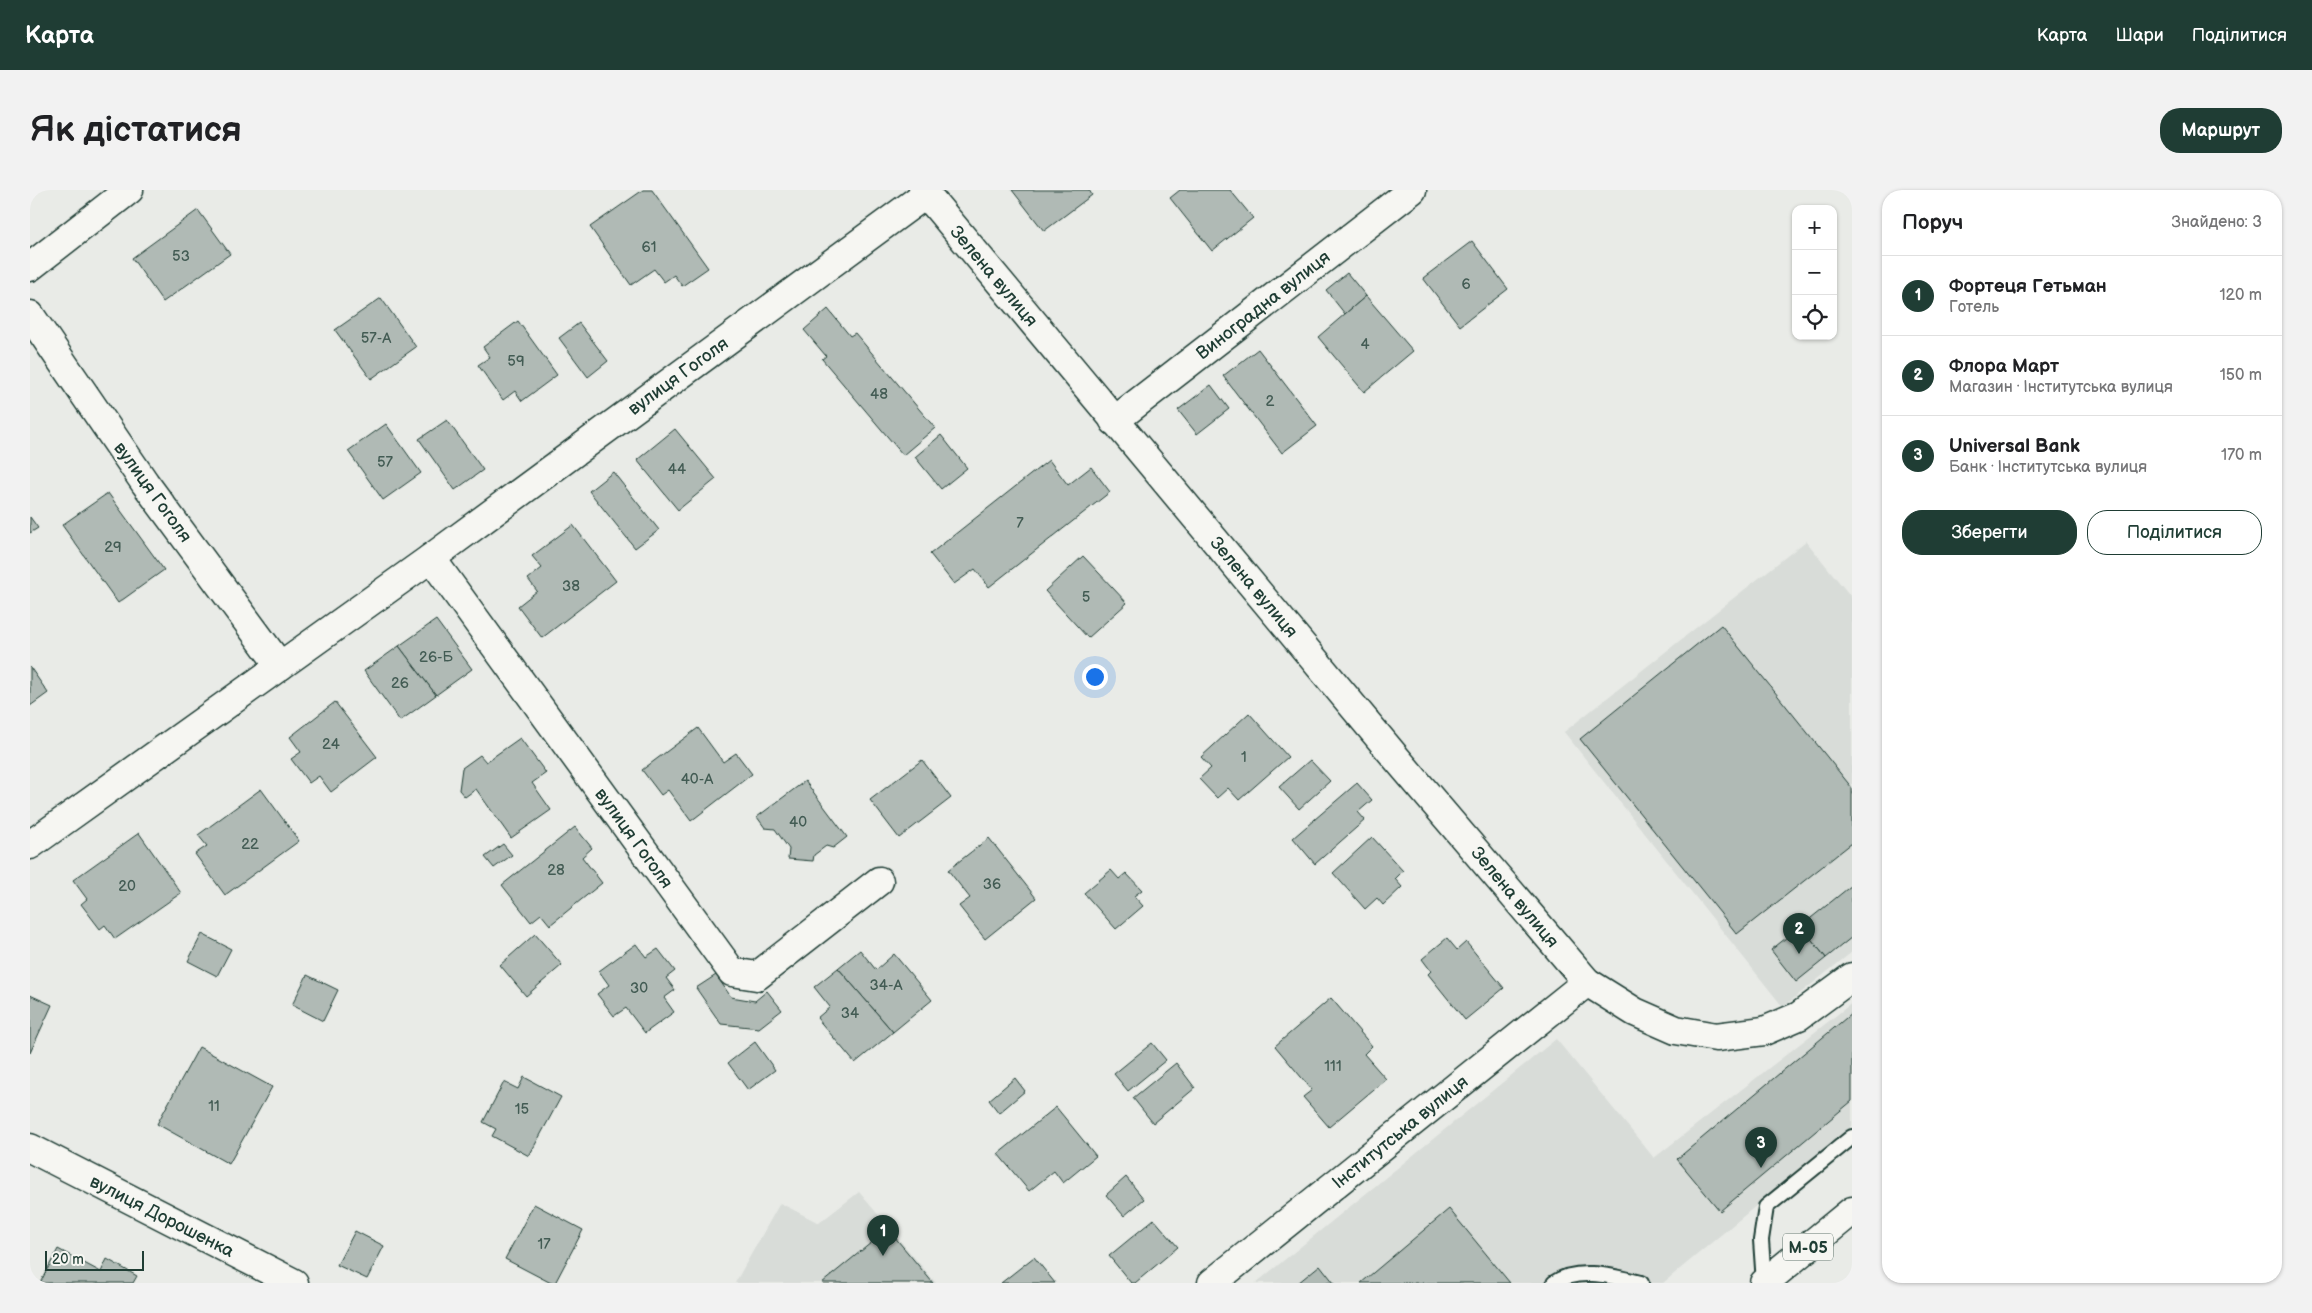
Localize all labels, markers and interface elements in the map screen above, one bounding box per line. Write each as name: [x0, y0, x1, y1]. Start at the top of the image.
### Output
text: Карта: [25, 21, 94, 50]
text: Карта: [2037, 25, 2087, 46]
text: Шари: [2115, 25, 2164, 46]
text: Поділитися: [2192, 25, 2287, 46]
button: Маршрут: [2160, 108, 2282, 153]
text: Як дістатися: [30, 109, 242, 152]
map controls: [1792, 205, 1837, 340]
button: +: [1792, 205, 1837, 250]
text: Поруч: [1902, 210, 1963, 235]
text: Знайдено: 3: [2172, 213, 2262, 232]
street label: Зелена вулиця: [945, 222, 1042, 331]
house number: 61: [642, 238, 656, 257]
house number: 53: [172, 247, 190, 266]
street label: Виноградна вулиця: [1192, 247, 1334, 364]
button: −: [1792, 250, 1837, 295]
house number: 6: [1461, 275, 1471, 294]
text: Фортеця Гетьман: [1949, 275, 2107, 298]
text: 1: [1915, 286, 1921, 305]
text: 120 m: [2219, 286, 2262, 305]
button: locate: [1792, 295, 1837, 340]
text: Готель: [1949, 298, 1999, 317]
house number: 57-А: [361, 329, 392, 348]
street label: вулиця Гоголя: [624, 333, 733, 420]
house number: 4: [1360, 335, 1370, 354]
house number: 59: [507, 352, 525, 371]
text: Флора Март: [1949, 355, 2059, 378]
text: 2: [1913, 366, 1923, 385]
text: 150 m: [2220, 366, 2262, 385]
text: Магазин · Інститутська вулиця: [1949, 378, 2173, 397]
house number: 48: [870, 385, 888, 404]
house number: 2: [1266, 392, 1275, 411]
text: Universal Bank: [1949, 435, 2080, 458]
street label: вулиця Гоголя: [109, 438, 196, 547]
text: 3: [1913, 446, 1923, 465]
text: 170 m: [2221, 446, 2262, 465]
house number: 57: [377, 453, 394, 472]
text: Банк · Інститутська вулиця: [1949, 458, 2147, 477]
house number: 44: [668, 460, 686, 479]
button: Зберегти: [1902, 510, 2077, 555]
button: Поділитися: [2087, 510, 2262, 555]
house number: 7: [1016, 514, 1024, 533]
street label: Зелена вулиця: [1205, 533, 1302, 642]
house number: 29: [104, 538, 122, 557]
house number: 38: [562, 577, 580, 596]
house number: 5: [1082, 588, 1090, 607]
house number: 26-Б: [419, 648, 454, 667]
your location: [1082, 664, 1108, 690]
house number: 26: [391, 674, 409, 693]
house number: 24: [322, 735, 340, 754]
house number: 1: [1241, 748, 1247, 767]
house number: 40-А: [681, 770, 714, 789]
street label: вулиця Гоголя: [590, 784, 677, 893]
house number: 40: [789, 813, 807, 832]
house number: 22: [241, 835, 259, 854]
street label: Зелена вулиця: [1466, 843, 1563, 952]
house number: 28: [547, 861, 565, 880]
house number: 36: [983, 875, 1001, 894]
house number: 20: [118, 877, 136, 896]
pin: 2: [1783, 913, 1815, 954]
house number: 34-А: [870, 976, 903, 995]
house number: 30: [630, 979, 648, 998]
house number: 34: [841, 1004, 859, 1023]
house number: 111: [1324, 1057, 1342, 1076]
street label: Інститутська вулиця: [1328, 1071, 1472, 1194]
house number: 11: [208, 1097, 220, 1116]
house number: 15: [515, 1100, 529, 1119]
pin: 3: [1745, 1127, 1777, 1168]
street label: вулиця Дорошенка: [86, 1171, 238, 1262]
pin: 1: [867, 1215, 899, 1256]
road number: М-05: [1783, 1234, 1833, 1260]
house number: 17: [537, 1235, 551, 1254]
scale bar: [45, 1248, 144, 1271]
text: 20 m: [52, 1251, 84, 1268]

